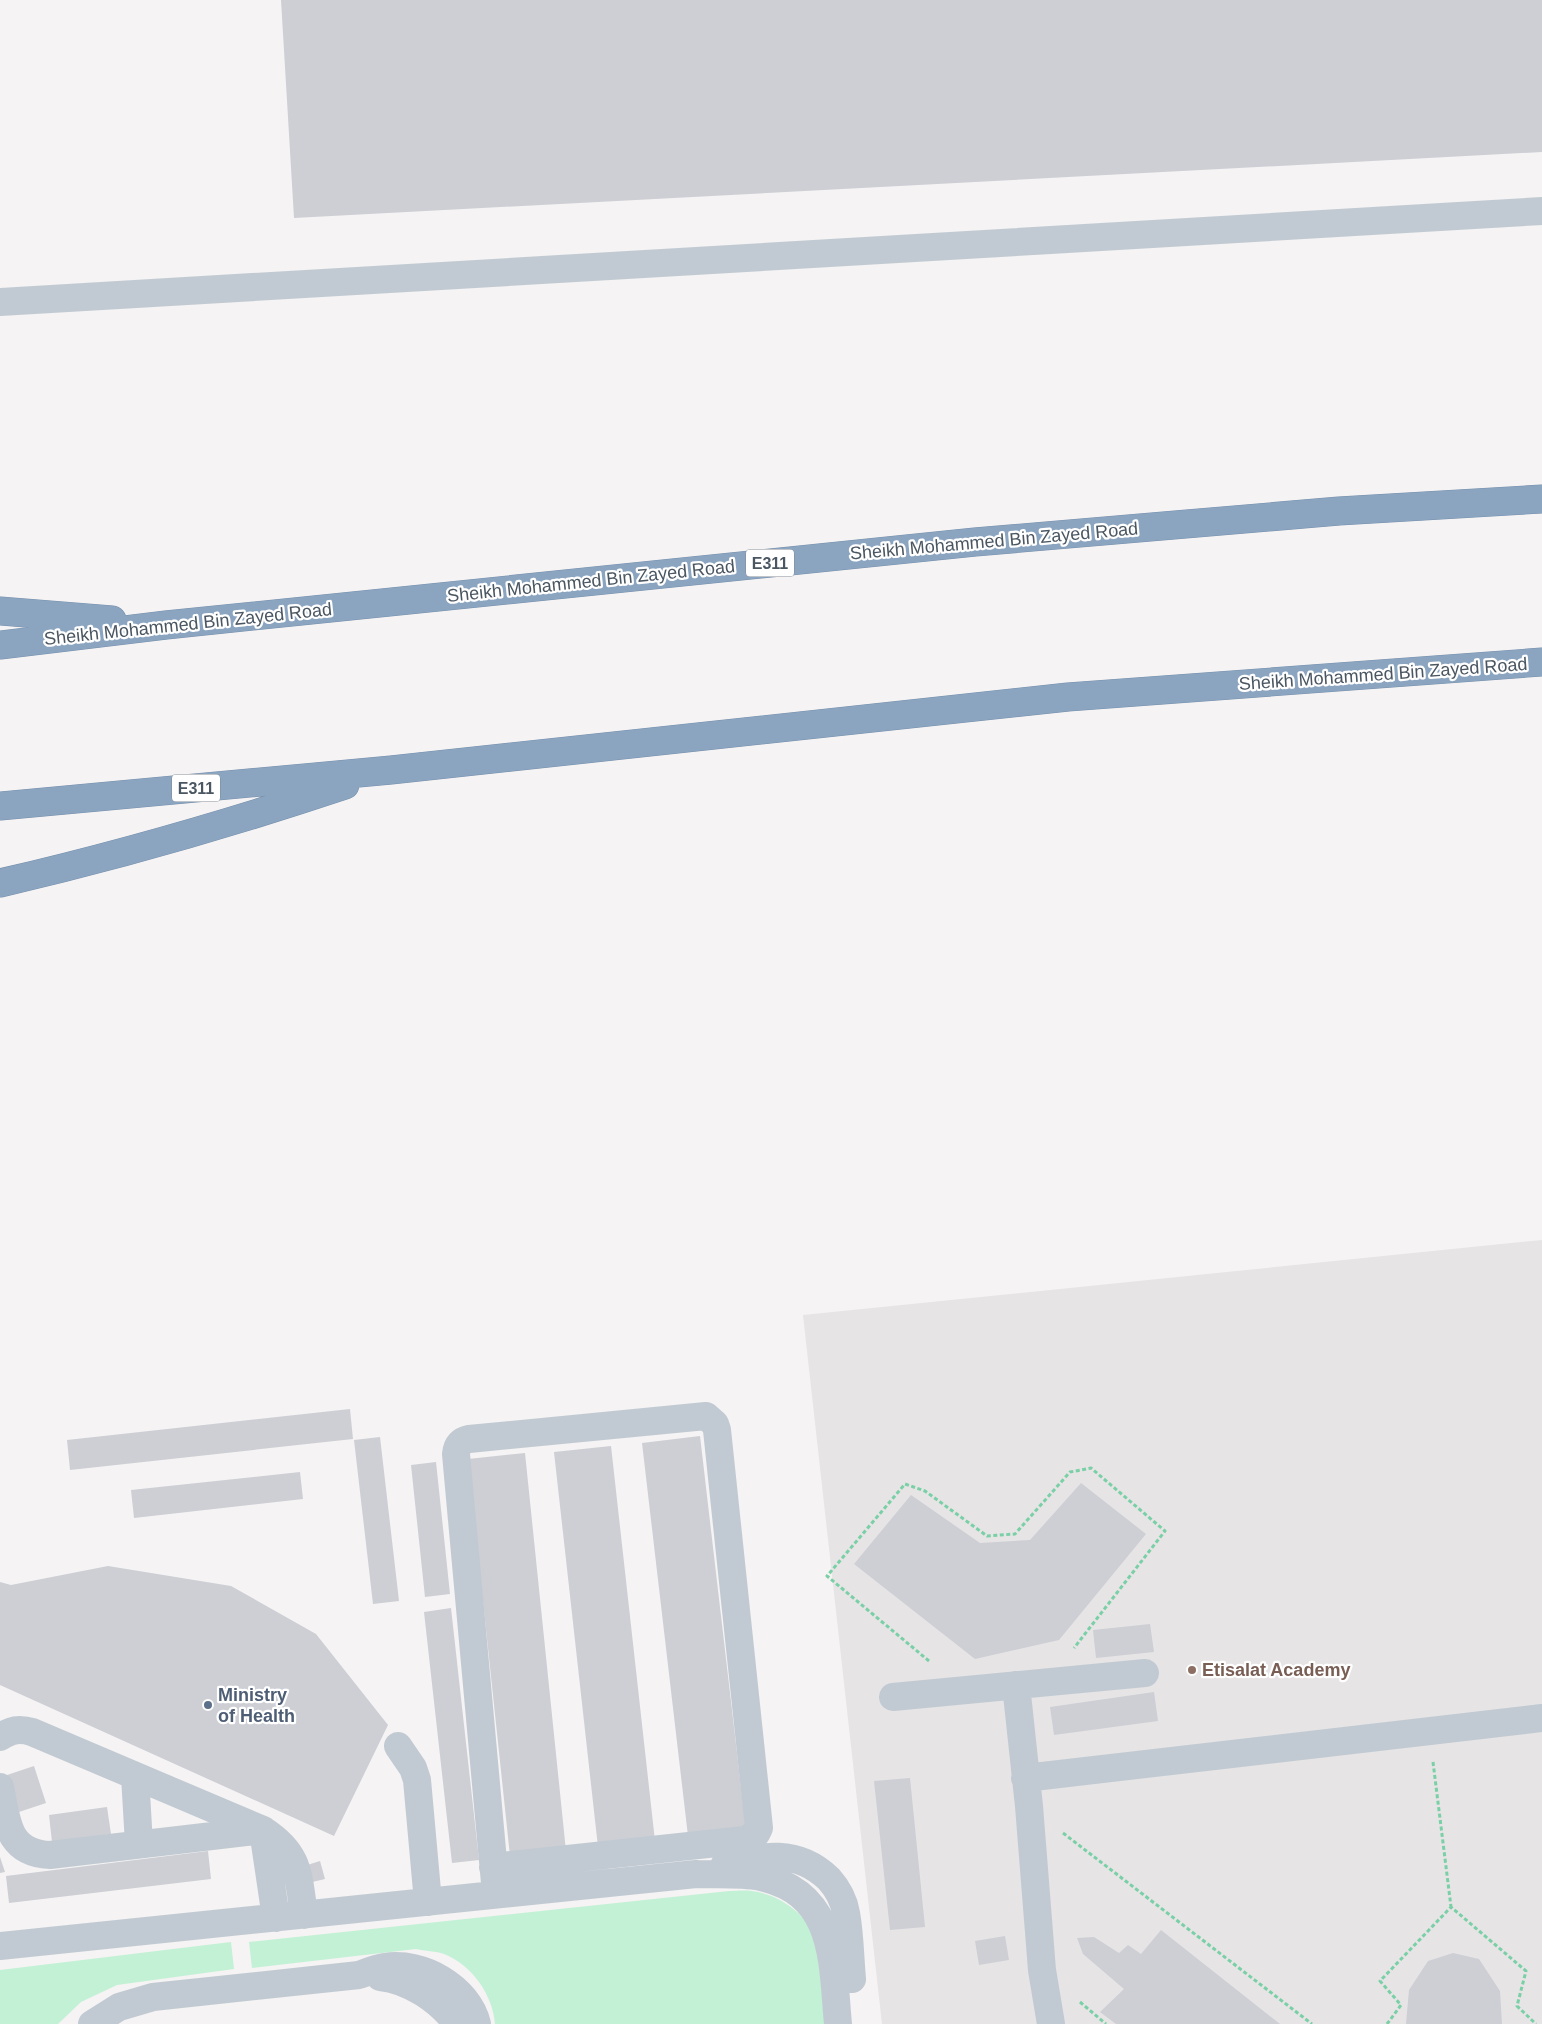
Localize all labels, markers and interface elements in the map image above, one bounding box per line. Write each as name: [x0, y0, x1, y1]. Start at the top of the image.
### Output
street label: Sheikh Mohammed Bin Zayed Road: [849, 518, 1139, 564]
road number: E311: [746, 550, 794, 576]
street label: Sheikh Mohammed Bin Zayed Road: [446, 556, 736, 606]
street label: Sheikh Mohammed Bin Zayed Road: [43, 599, 333, 649]
street label: Sheikh Mohammed Bin Zayed Road: [1238, 654, 1528, 694]
road number: E311: [172, 774, 220, 801]
place label: Etisalat Academy: [1202, 1660, 1350, 1680]
marker: Etisalat Academy: [1186, 1664, 1198, 1676]
place label: Ministry of Health: [218, 1685, 295, 1726]
marker: Ministry of Health: [202, 1699, 214, 1711]

